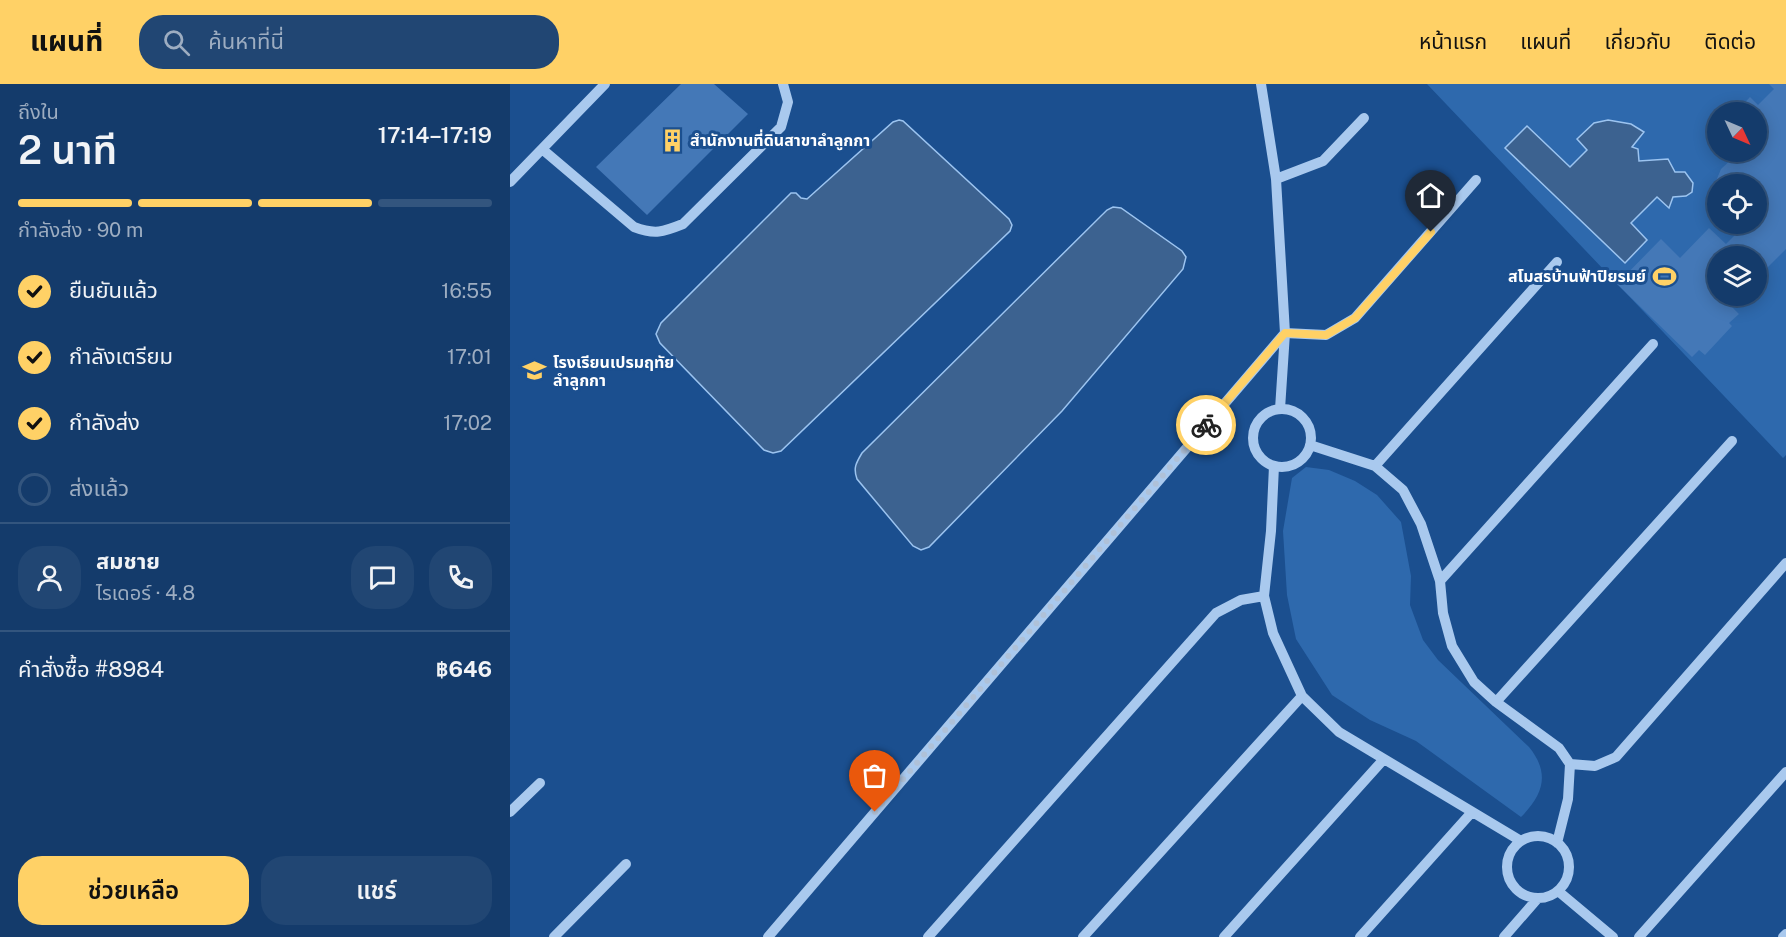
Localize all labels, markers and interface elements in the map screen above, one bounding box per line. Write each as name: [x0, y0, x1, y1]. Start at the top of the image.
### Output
search box: [139, 15, 559, 69]
text: แผนที่: [30, 24, 103, 57]
icon: search: [160, 26, 193, 59]
text: ค้นหาที่นี่: [208, 28, 284, 54]
text: หน้าแรก: [1419, 29, 1487, 54]
text: แผนที่: [1520, 29, 1571, 54]
text: เกี่ยวกับ: [1604, 29, 1671, 54]
text: ติดต่อ: [1704, 29, 1756, 54]
text: ถึงใน: [18, 100, 59, 124]
north arrow: [1707, 102, 1767, 162]
map controls: [1707, 102, 1767, 306]
text: 17:14–17:19: [378, 122, 492, 148]
text: 2 นาที: [18, 127, 117, 173]
building icon: สำนักงานที่ดินสาขาลำลูกกา: [659, 127, 685, 153]
place label: สำนักงานที่ดินสาขาลำลูกกา: [690, 129, 870, 151]
pin: [1405, 170, 1456, 232]
button: locate: [1707, 174, 1767, 234]
icon: home: [1414, 179, 1447, 212]
text: กำลังส่ง · 90 m: [18, 218, 143, 242]
button: layers: [1707, 246, 1767, 306]
sports icon: สโมสรบ้านฟ้าปิยรมย์: [1651, 263, 1677, 289]
place label: สโมสรบ้านฟ้าปิยรมย์: [1508, 267, 1646, 286]
icon: check: [18, 275, 51, 308]
text: ยืนยันแล้ว: [69, 277, 158, 303]
text: 16:55: [441, 279, 492, 303]
icon: check: [18, 341, 51, 374]
text: กำลังเตรียม: [69, 343, 173, 369]
text: 17:01: [447, 345, 492, 369]
place label: โรงเรียนเปรมฤทัย ลำลูกกา: [553, 353, 674, 391]
school or university icon: โรงเรียนเปรมฤทัย ลำลูกกา: [522, 358, 548, 384]
courier: [1176, 395, 1236, 455]
icon: check: [18, 407, 51, 440]
text: กำลังส่ง: [69, 409, 140, 435]
icon: bike: [1190, 409, 1223, 442]
text: 17:02: [443, 411, 492, 435]
text: ส่งแล้ว: [69, 475, 129, 501]
button: person: [18, 546, 81, 609]
button: chat: [351, 546, 414, 609]
button: phone: [429, 546, 492, 609]
text: สมชาย: [96, 548, 160, 574]
text: ไรเดอร์ · 4.8: [96, 581, 195, 605]
text: คำสั่งซื้อ #8984: [18, 656, 164, 682]
text: ฿646: [436, 656, 492, 682]
pin: [849, 750, 900, 812]
icon: bag: [858, 759, 891, 792]
button: ช่วยเหลือ: [18, 856, 249, 925]
button: แชร์: [261, 856, 492, 925]

